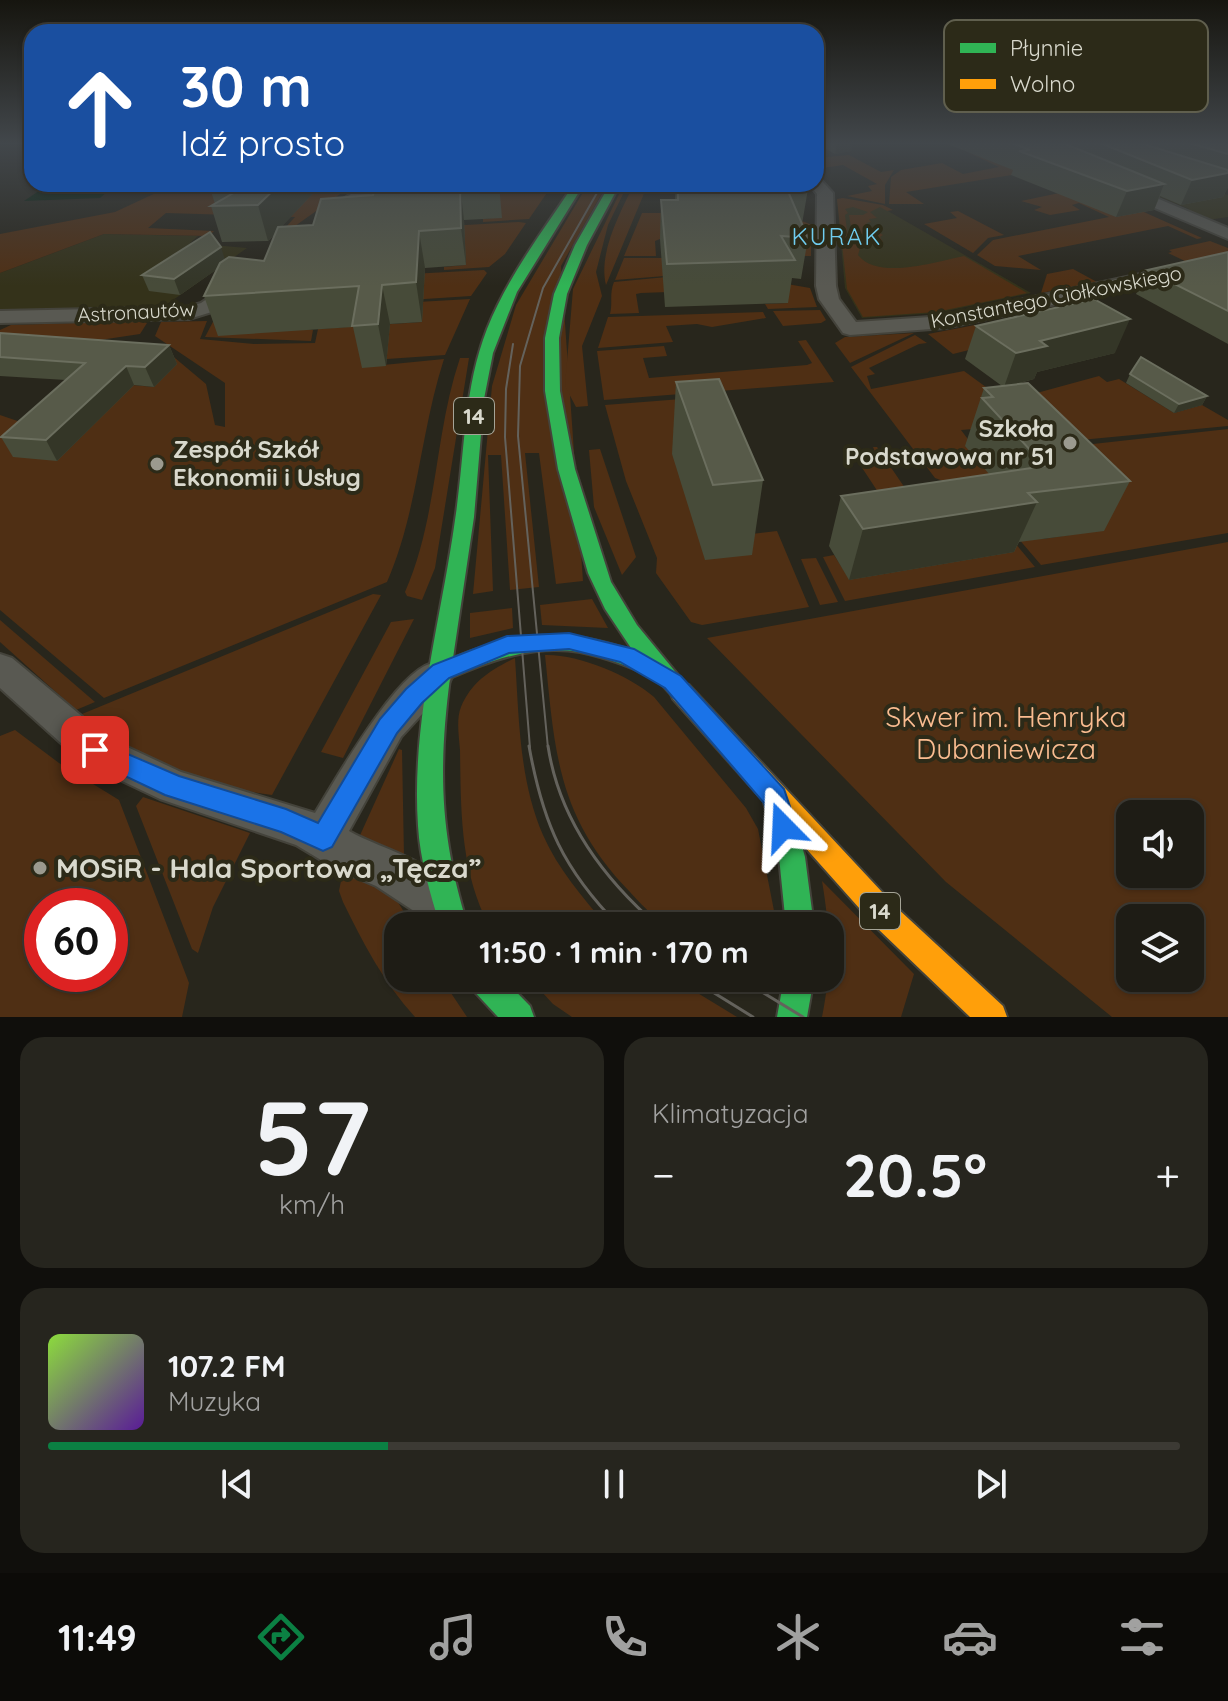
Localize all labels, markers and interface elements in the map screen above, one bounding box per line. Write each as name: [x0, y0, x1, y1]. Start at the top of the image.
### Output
legend: [944, 20, 1208, 112]
text: Płynnie: [1010, 34, 1083, 62]
text: 30 m: [180, 51, 312, 121]
icon: ahead: [48, 56, 152, 160]
text: Wolno: [1010, 70, 1075, 98]
text: Idź prosto: [180, 120, 345, 165]
district label: KURAK: [792, 221, 882, 251]
street label: Konstantego Ciołkowskiego: [928, 260, 1184, 333]
street label: Astronautów: [77, 296, 195, 327]
road number: 14: [454, 398, 494, 434]
place label: Szkoła Podstawowa nr 51: [845, 413, 1054, 471]
place label: Zespół Szkół Ekonomii i Usług: [173, 434, 361, 492]
marker: Szkoła Podstawowa nr 51: [1061, 434, 1079, 452]
marker: Zespół Szkół Ekonomii i Usług: [148, 455, 166, 473]
park label: Skwer im. Henryka Dubaniewicza: [886, 699, 1126, 766]
pin: [61, 716, 129, 784]
icon: arrive: [73, 728, 117, 772]
position arrow: [741, 785, 825, 869]
map controls: [1116, 800, 1204, 992]
button: sound: [1116, 800, 1204, 888]
place label: MOSiR - Hala Sportowa „Tęcza”: [56, 850, 481, 885]
marker: MOSiR - Hala Sportowa „Tęcza”: [31, 859, 49, 877]
speed limit sign: 60: [24, 888, 128, 992]
road number: 14: [860, 893, 900, 929]
button: layers: [1116, 904, 1204, 992]
text: 11:50 · 1 min · 170 m: [479, 933, 749, 971]
text: 57: [253, 1071, 371, 1201]
text: Klimatyzacja: [652, 1097, 809, 1130]
text: 20.5°: [843, 1137, 987, 1212]
text: −: [652, 1147, 675, 1202]
text: +: [1155, 1147, 1180, 1202]
text: km/h: [279, 1188, 345, 1221]
text: 107.2 FM: [168, 1347, 286, 1385]
text: Muzyka: [168, 1385, 261, 1418]
icon: previous: [215, 1462, 259, 1506]
icon: pause: [592, 1462, 636, 1506]
icon: next: [969, 1462, 1013, 1506]
icon: directions: [253, 1609, 309, 1665]
icon: music: [425, 1609, 481, 1665]
icon: phone: [597, 1609, 653, 1665]
icon: climate: [770, 1609, 826, 1665]
icon: car: [942, 1609, 998, 1665]
icon: filters: [1114, 1609, 1170, 1665]
text: 11:49: [58, 1615, 137, 1660]

